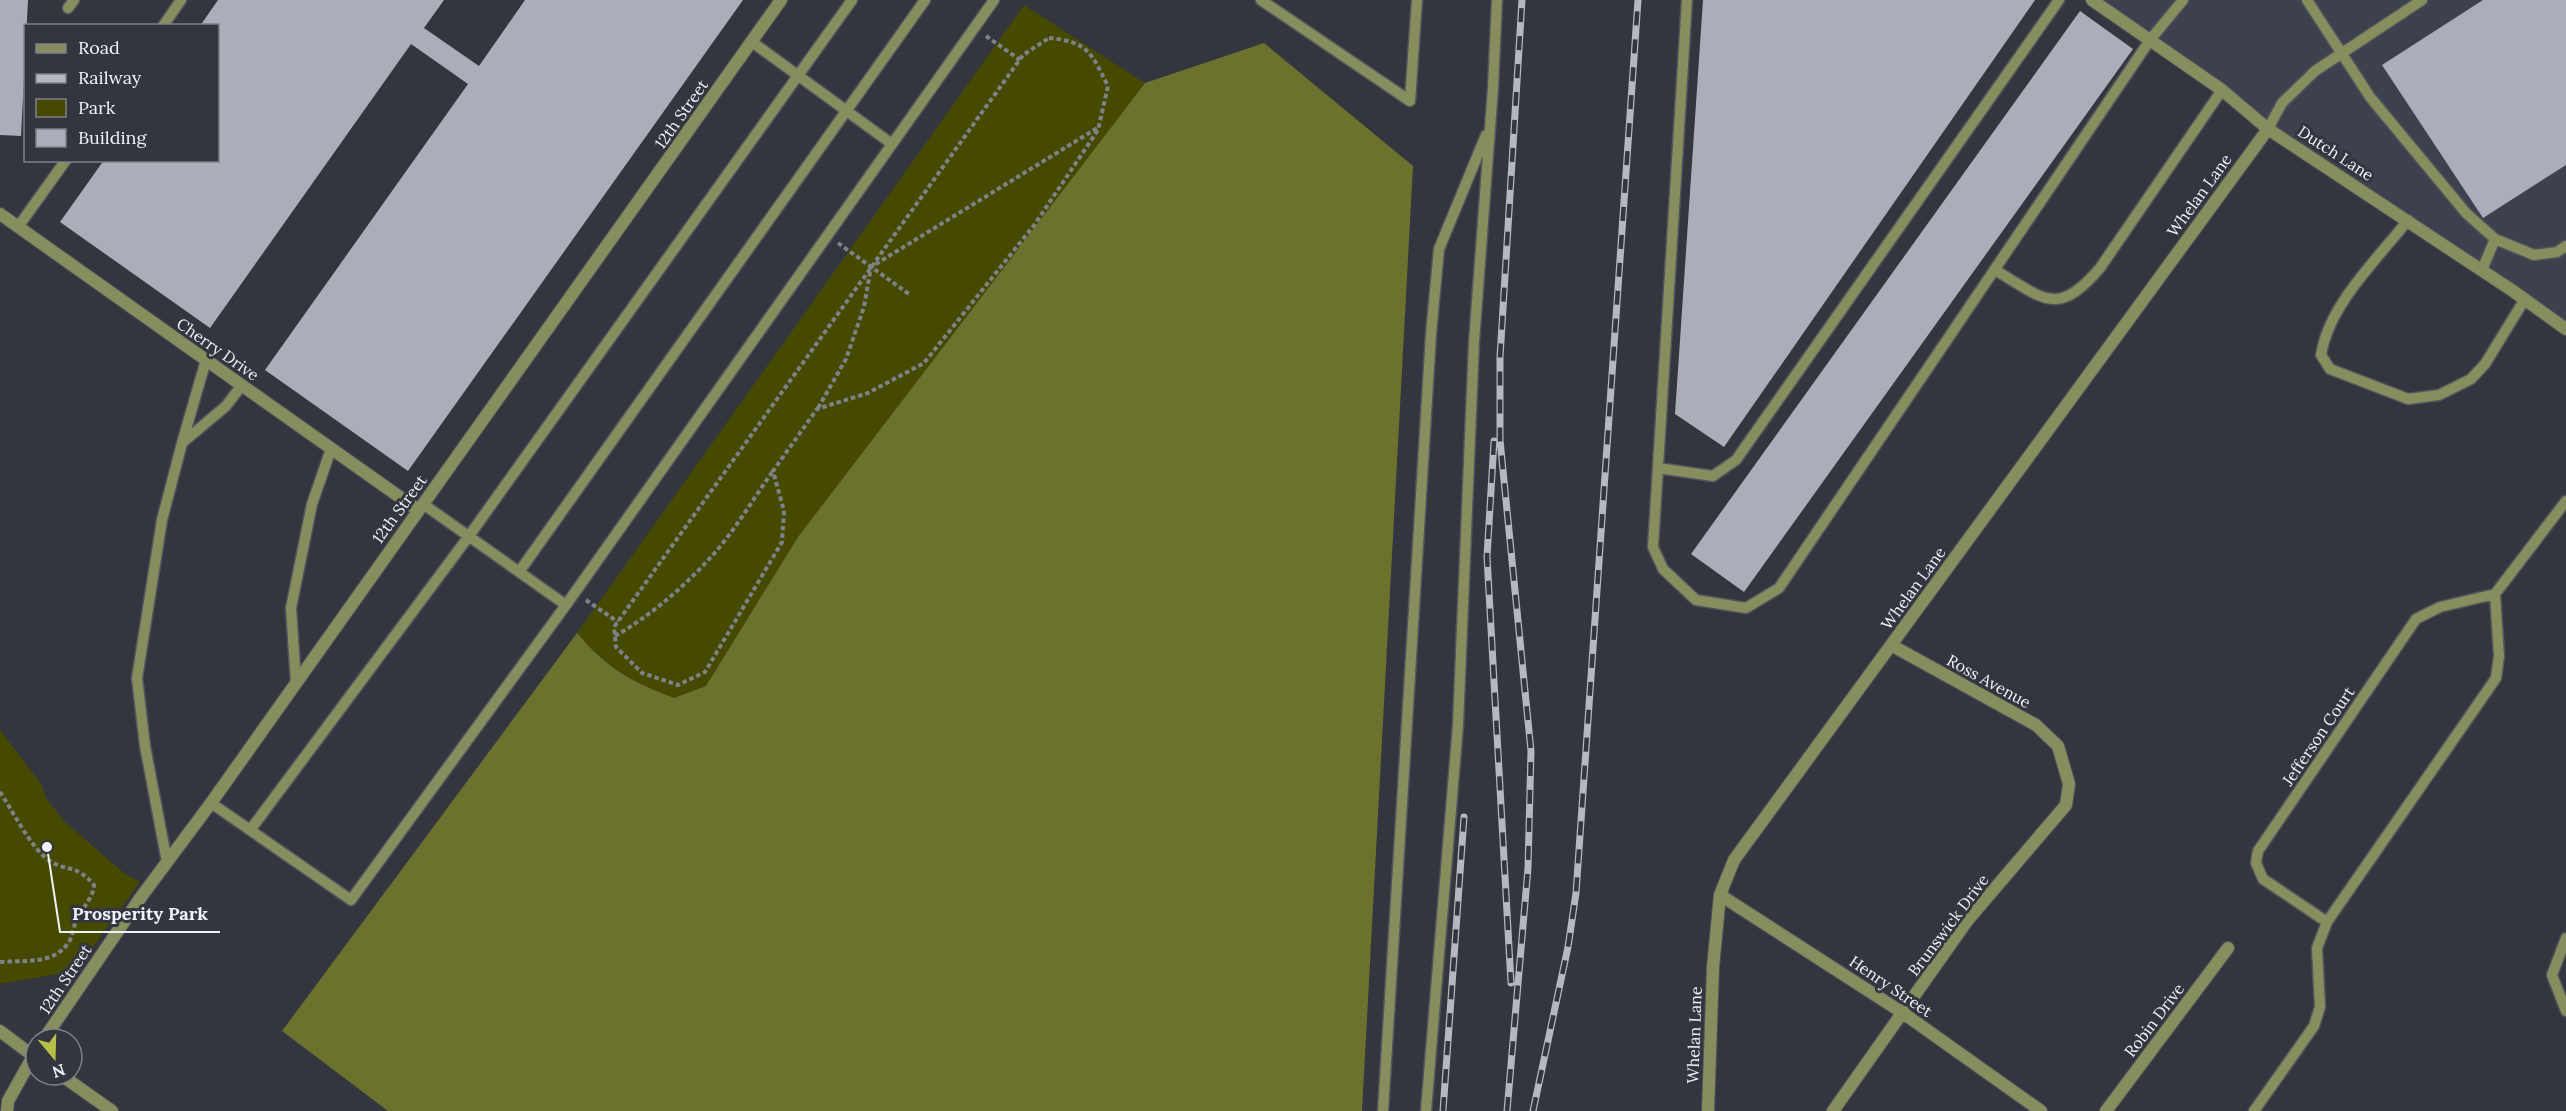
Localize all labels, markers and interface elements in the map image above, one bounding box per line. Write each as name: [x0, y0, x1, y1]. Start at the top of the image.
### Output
legend: [24, 24, 219, 162]
text: Road: [78, 36, 120, 59]
text: Railway: [78, 66, 142, 89]
street label: 12th Street: [650, 75, 713, 152]
text: Park: [78, 96, 116, 119]
street label: Dutch Lane: [2294, 121, 2378, 185]
text: Building: [78, 126, 148, 149]
street label: Whelan Lane: [2162, 149, 2236, 240]
street label: Cherry Drive: [173, 313, 263, 385]
street label: 12th Street: [367, 470, 431, 547]
street label: Whelan Lane: [1876, 542, 1950, 633]
street label: Ross Avenue: [1944, 650, 2035, 712]
street label: Jefferson Court: [2277, 682, 2359, 790]
street label: Brunswick Drive: [1903, 870, 1993, 980]
callout: Prosperity Park: [60, 896, 220, 932]
text: Prosperity Park: [72, 902, 208, 925]
street label: 12th Street: [34, 940, 96, 1018]
street label: Henry Street: [1846, 951, 1937, 1022]
street label: Robin Drive: [2120, 979, 2188, 1061]
street label: Whelan Lane: [1682, 986, 1706, 1084]
north arrow: [24, 1027, 84, 1087]
text: N: [50, 1060, 68, 1083]

